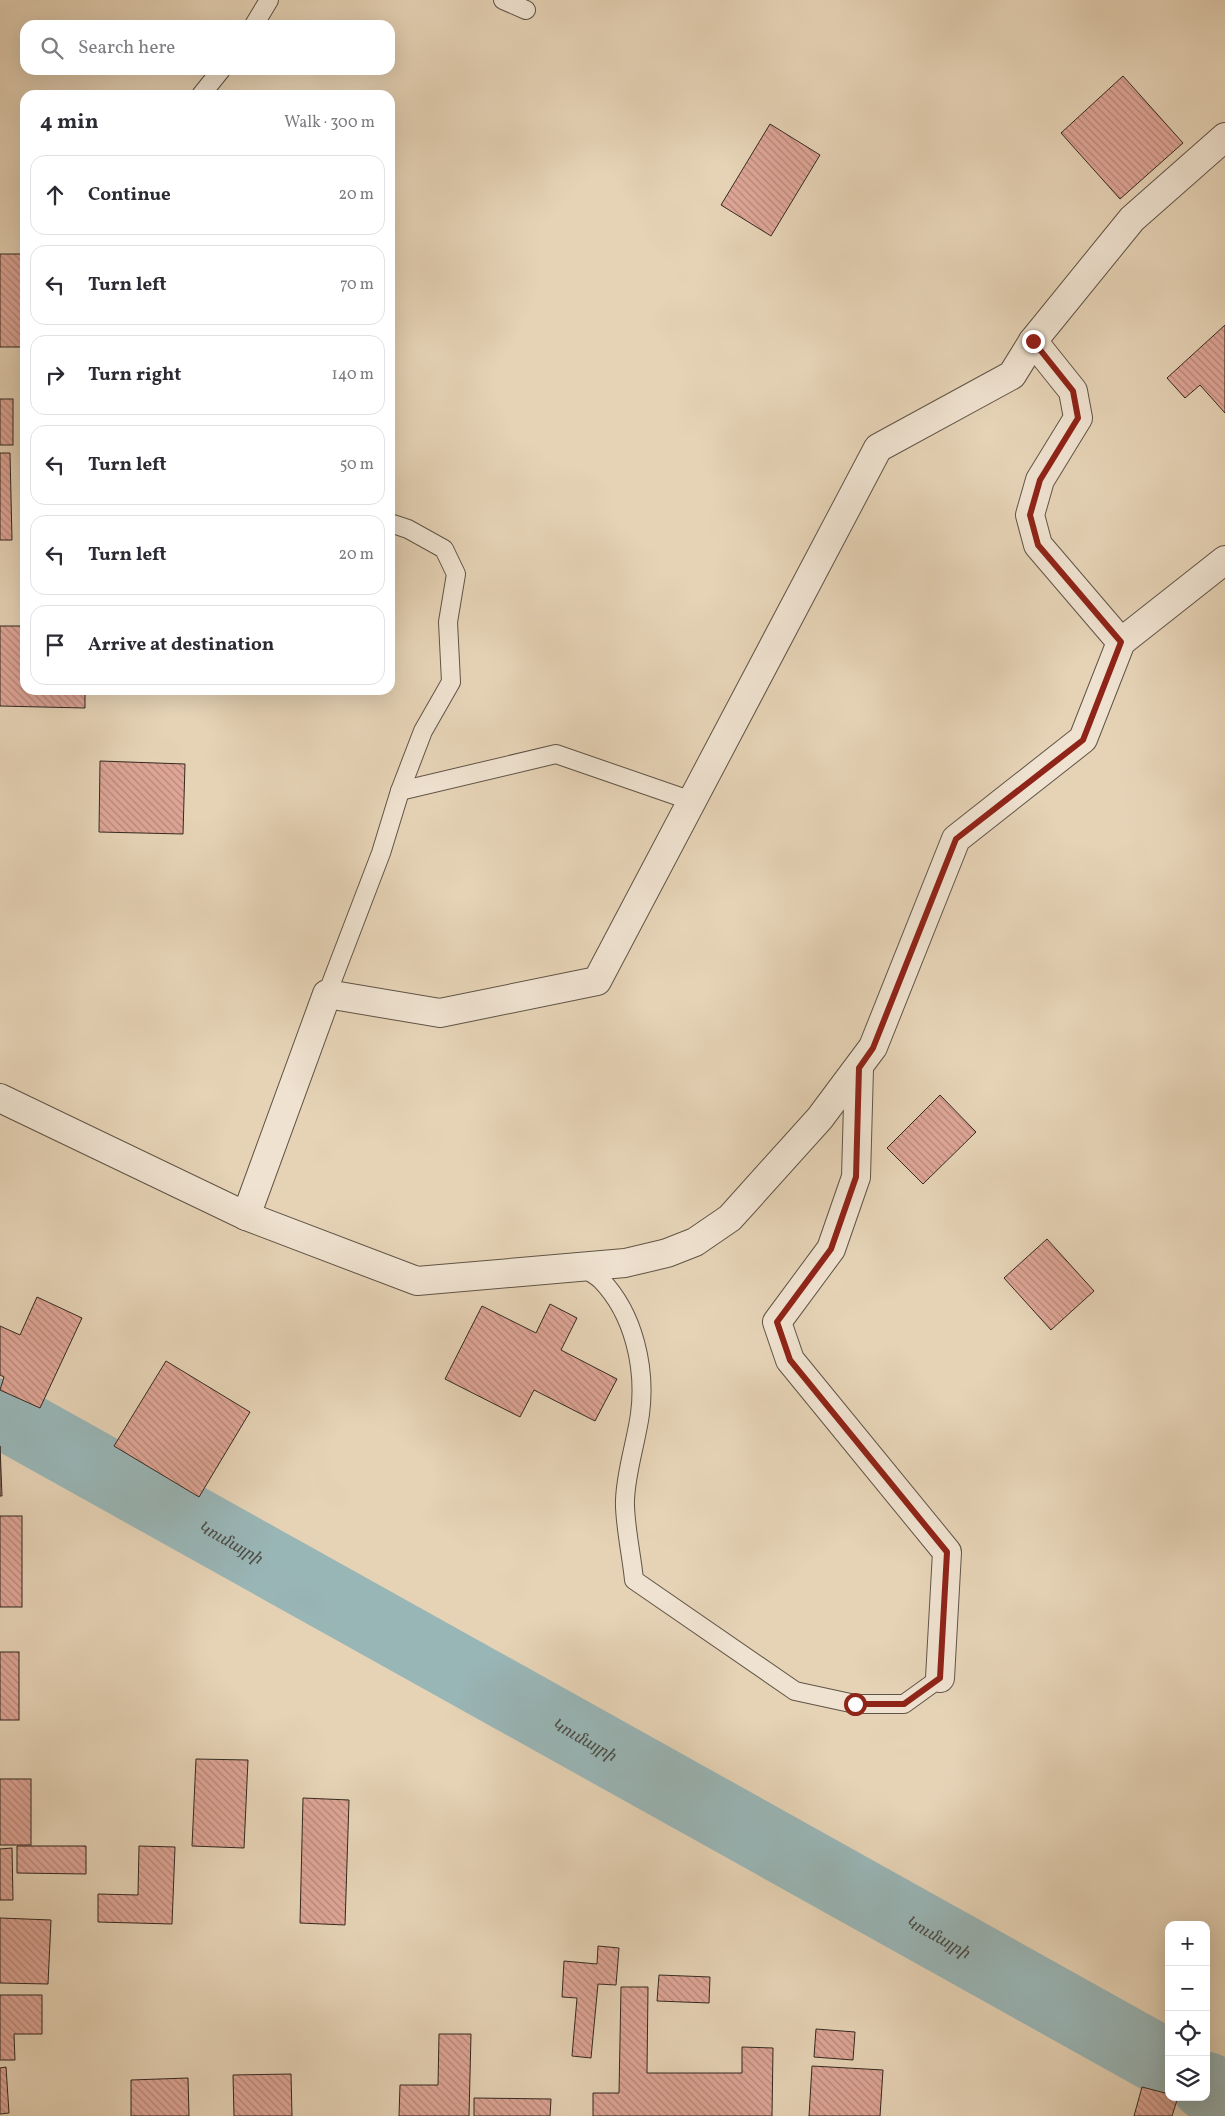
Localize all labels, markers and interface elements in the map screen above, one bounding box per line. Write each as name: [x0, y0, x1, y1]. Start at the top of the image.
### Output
search box: [20, 20, 395, 75]
icon: search: [38, 34, 66, 62]
text: Search here: [78, 35, 175, 61]
text: 4 min: [40, 108, 99, 137]
text: Walk · 300 m: [284, 112, 375, 134]
icon: ahead: [41, 181, 69, 209]
text: Continue: [88, 182, 171, 208]
text: 20 m: [339, 184, 374, 206]
icon: left: [41, 271, 69, 299]
text: Turn left: [88, 272, 167, 298]
text: 70 m: [340, 274, 374, 296]
route end: [1022, 330, 1045, 353]
icon: right: [41, 361, 69, 389]
text: Turn right: [88, 362, 181, 388]
text: 140 m: [332, 364, 374, 386]
icon: left: [41, 451, 69, 479]
text: Turn left: [88, 452, 167, 478]
text: 50 m: [340, 454, 374, 476]
icon: left: [41, 541, 69, 569]
text: Turn left: [88, 542, 167, 568]
text: 20 m: [339, 544, 374, 566]
icon: arrive: [41, 631, 69, 659]
text: Arrive at destination: [88, 632, 274, 658]
water label: Կումայրի: [193, 1517, 267, 1571]
route start: [844, 1693, 867, 1716]
water label: Կումայրի: [547, 1714, 620, 1768]
water label: Կումայրի: [901, 1911, 974, 1965]
map controls: [1165, 1921, 1210, 2101]
button: +: [1165, 1921, 1210, 1966]
button: −: [1165, 1966, 1210, 2011]
button: locate: [1165, 2011, 1210, 2056]
button: layers: [1165, 2056, 1210, 2101]

